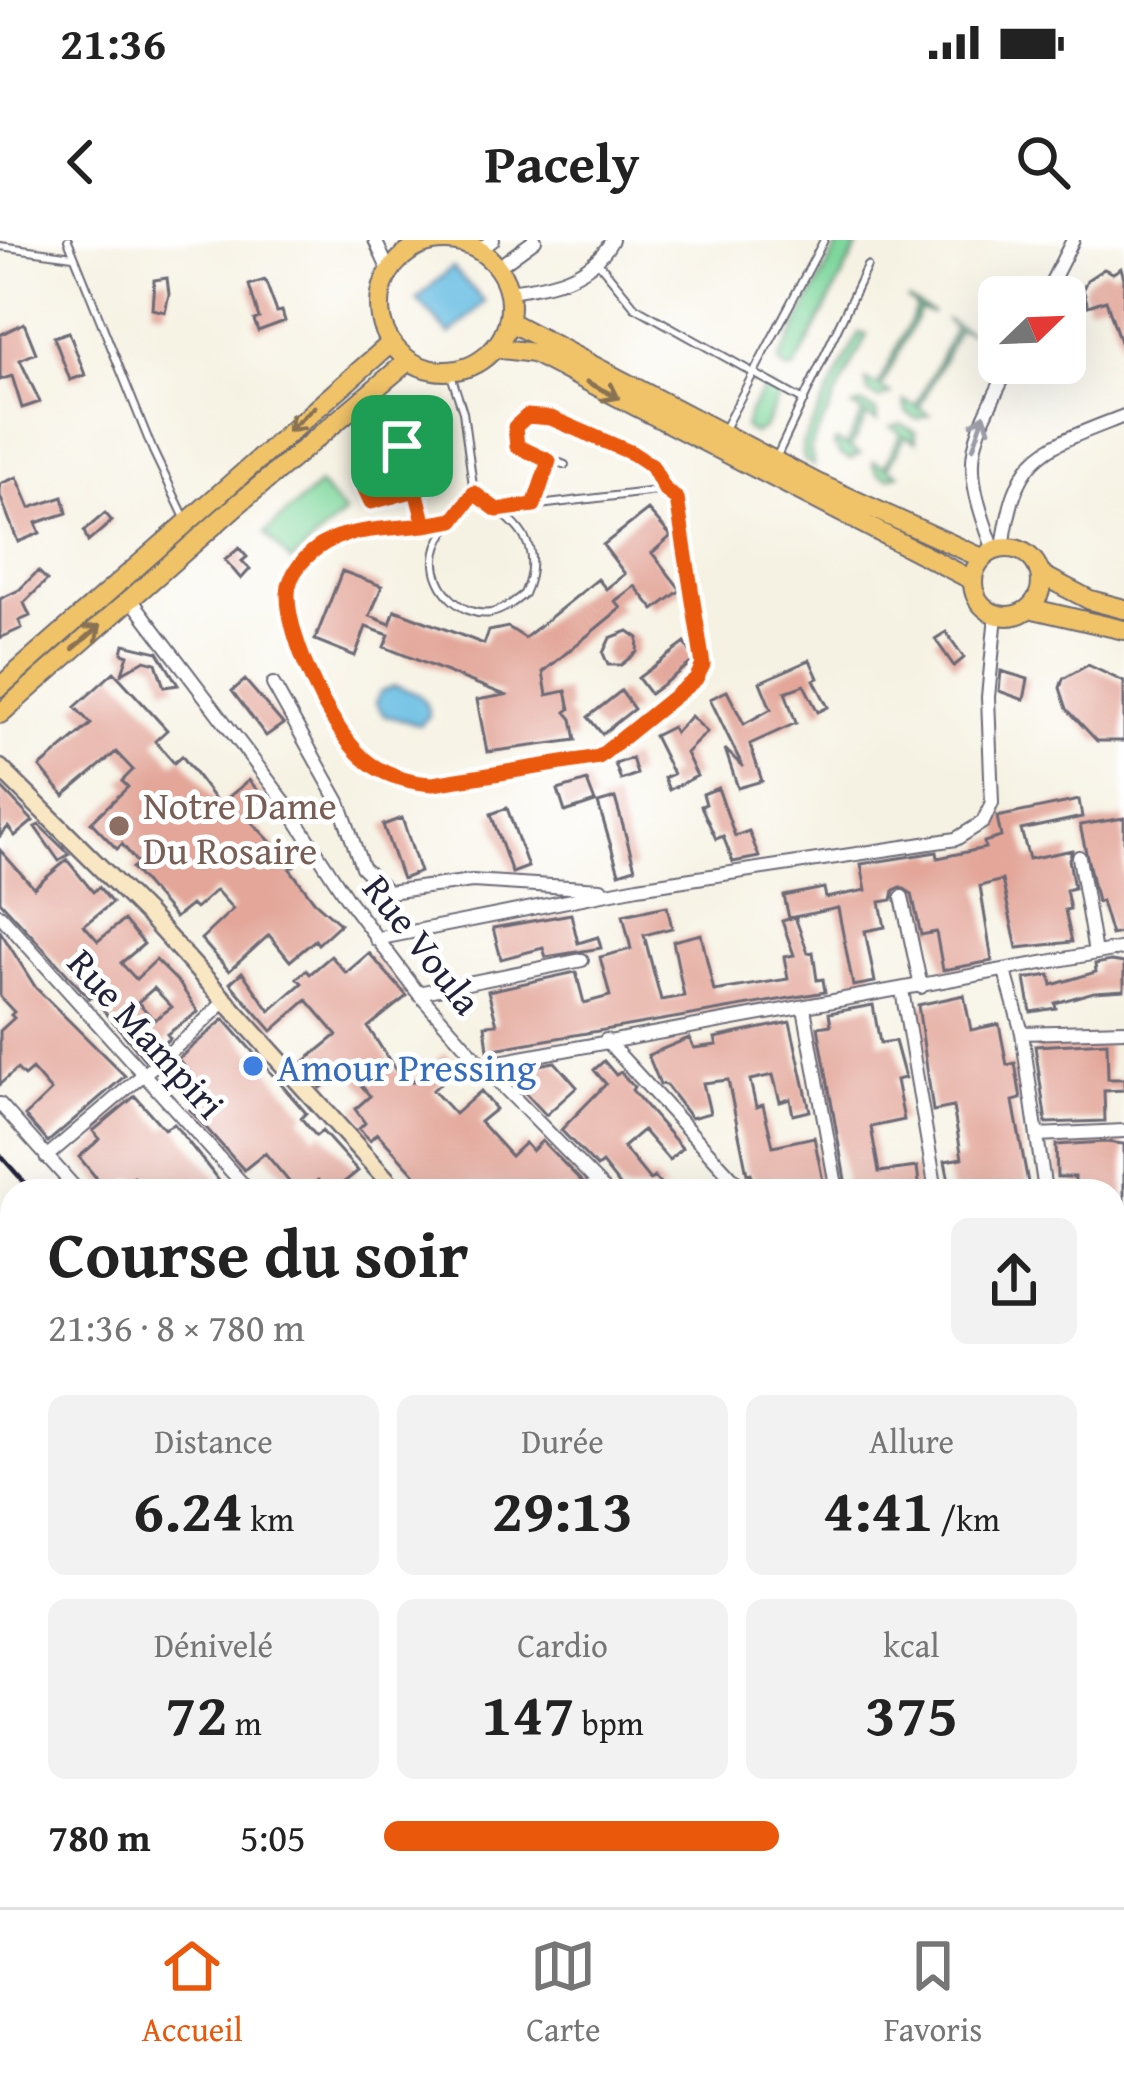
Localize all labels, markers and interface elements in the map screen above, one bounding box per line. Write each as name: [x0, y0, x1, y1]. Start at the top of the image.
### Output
text: 21:36: [60, 10, 166, 75]
text: Pacely: [485, 123, 639, 202]
icon: back: [48, 129, 114, 195]
icon: search: [1010, 129, 1076, 195]
north arrow: [978, 276, 1086, 384]
map controls: [978, 276, 1086, 384]
one-way arrow: [585, 379, 621, 402]
pin: [351, 395, 453, 497]
one-way arrow: [287, 405, 317, 432]
icon: arrive: [369, 413, 435, 479]
one-way arrow: [970, 413, 992, 451]
one-way arrow: [72, 624, 102, 651]
place label: Notre Dame Du Rosaire: [143, 776, 337, 878]
marker: Notre Dame Du Rosaire: [106, 813, 132, 839]
street label: Rue Voula: [350, 862, 496, 1027]
street label: Rue Mampiri: [55, 935, 239, 1131]
place label: Amour Pressing: [277, 1038, 537, 1095]
marker: Amour Pressing: [240, 1053, 266, 1079]
text: Course du soir: [48, 1204, 469, 1301]
button: share: [951, 1218, 1077, 1344]
text: 21:36 · 8 × 780 m: [48, 1298, 305, 1355]
text: Distance: [154, 1417, 273, 1465]
text: Durée: [521, 1417, 604, 1465]
text: Allure: [869, 1417, 954, 1465]
text: 6.24: [133, 1465, 243, 1553]
text: 29:13: [492, 1465, 633, 1553]
text: 4:41: [823, 1465, 933, 1553]
text: km: [243, 1495, 294, 1543]
text: /km: [933, 1495, 1000, 1543]
text: Dénivelé: [154, 1621, 273, 1669]
text: Cardio: [517, 1621, 608, 1669]
text: kcal: [883, 1621, 940, 1669]
text: 72: [165, 1669, 227, 1757]
text: 147: [481, 1669, 575, 1757]
text: 375: [865, 1669, 958, 1757]
text: m: [227, 1699, 262, 1747]
text: bpm: [575, 1699, 644, 1747]
text: 780 m: [48, 1808, 151, 1865]
text: 5:05: [240, 1808, 306, 1865]
tab: Accueil: [142, 1933, 243, 2053]
tab: Carte: [526, 1933, 600, 2053]
tab: Favoris: [884, 1933, 982, 2053]

